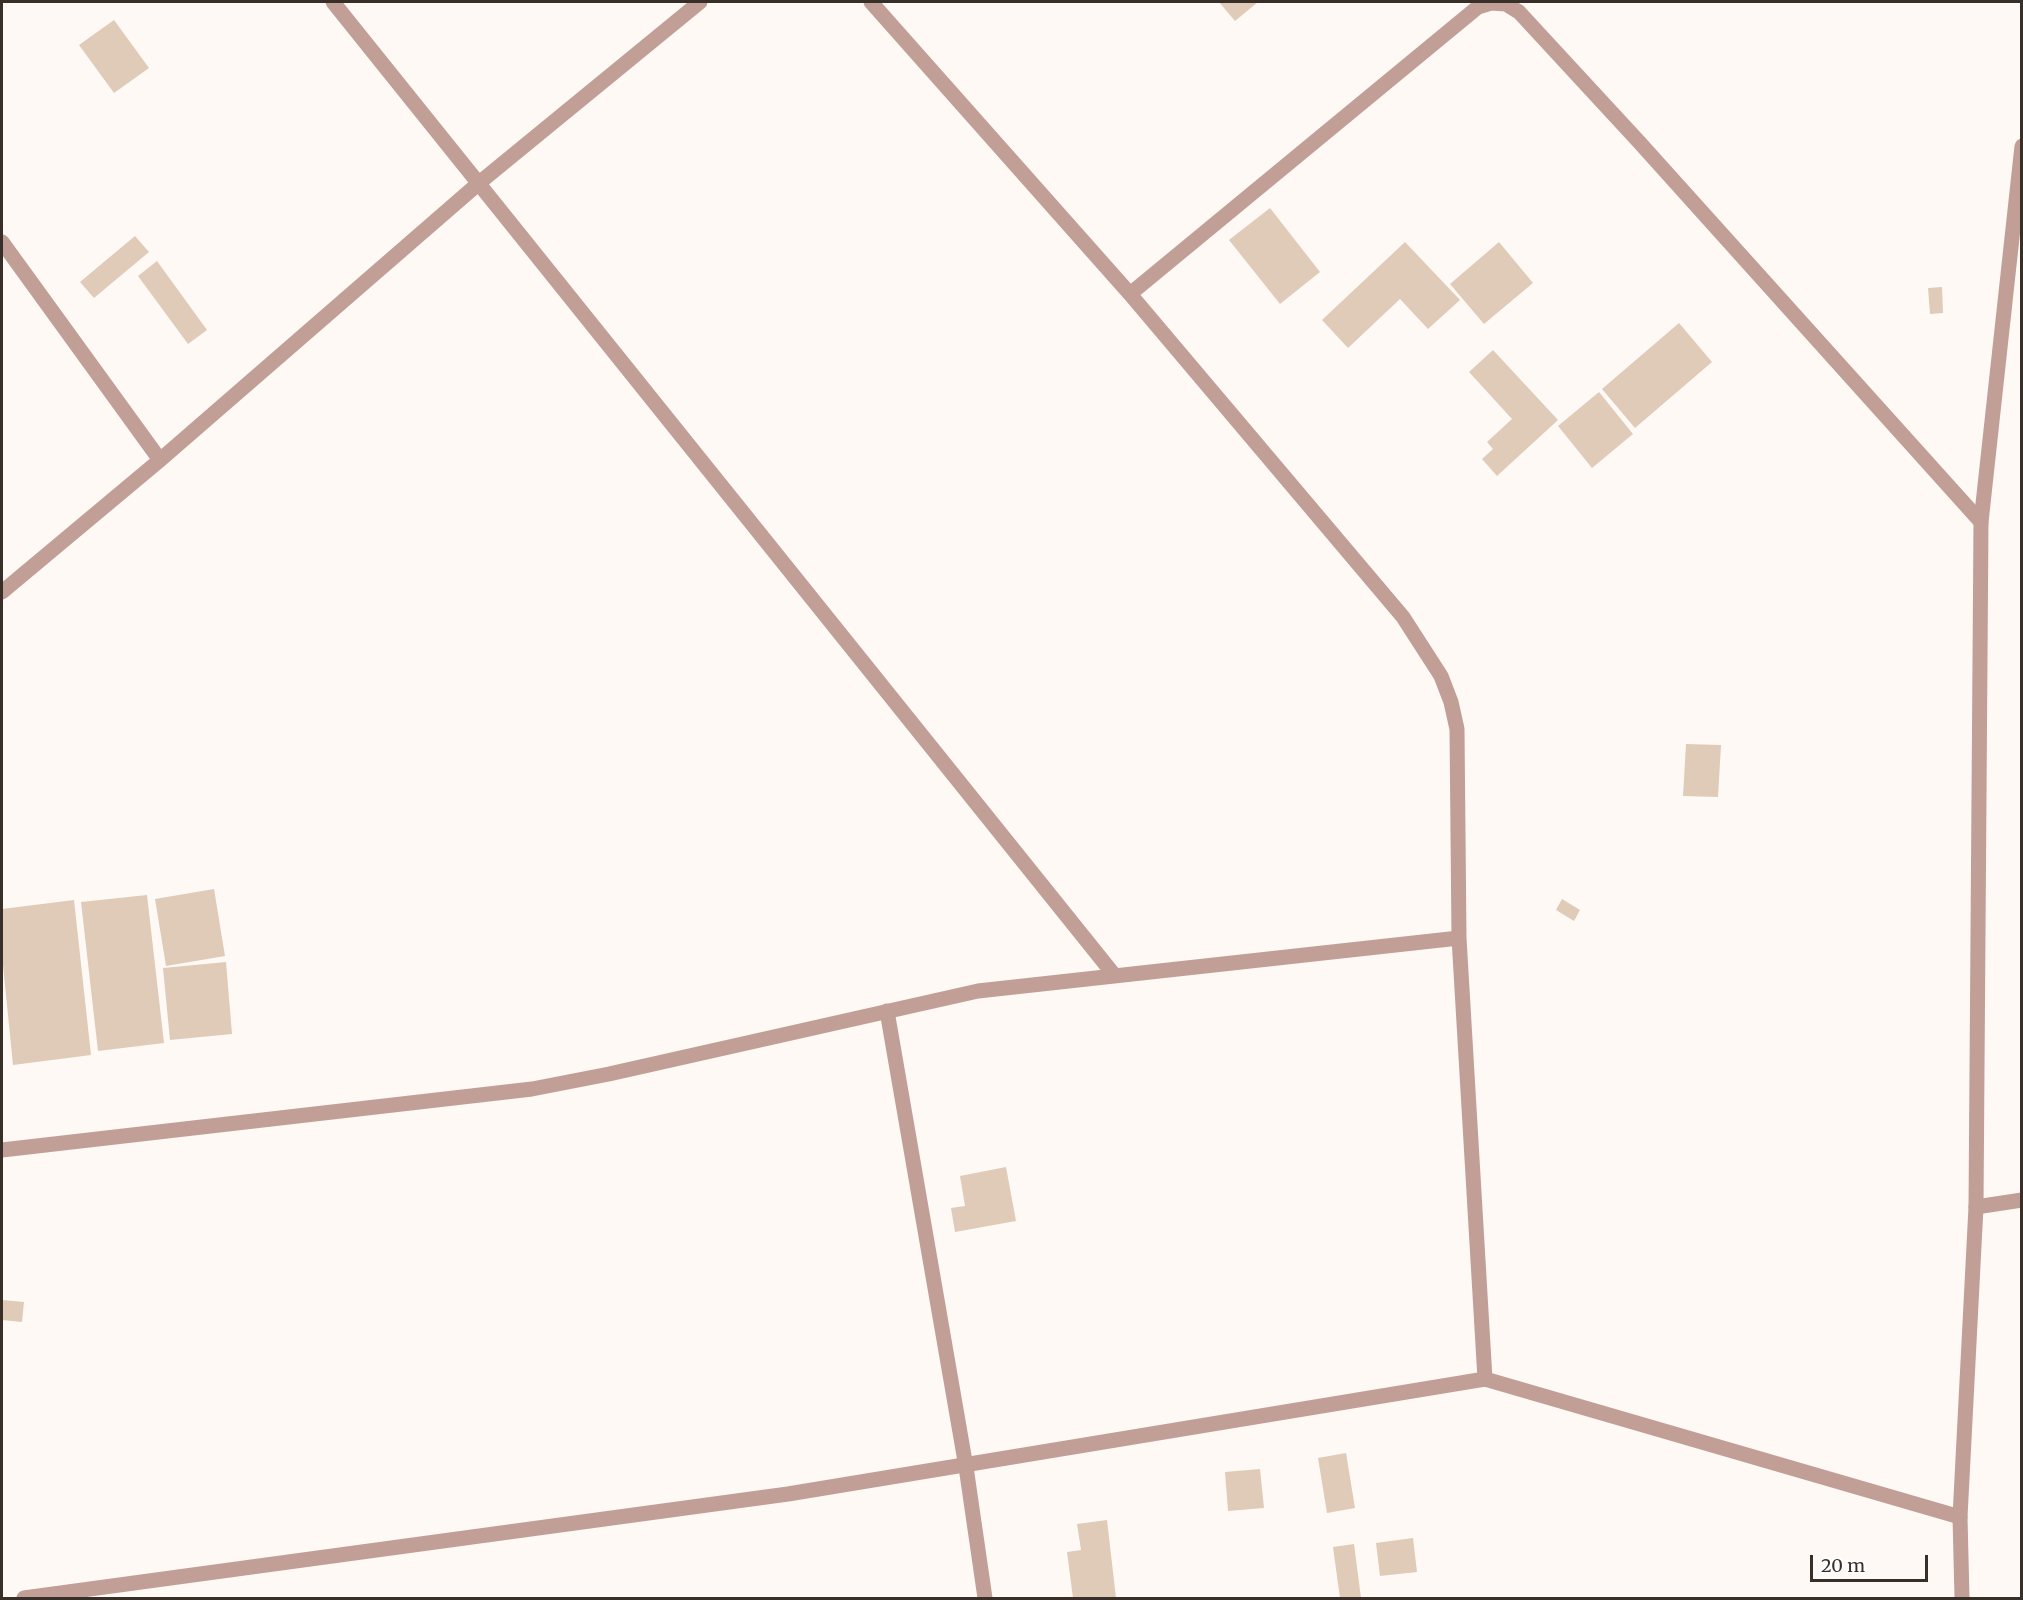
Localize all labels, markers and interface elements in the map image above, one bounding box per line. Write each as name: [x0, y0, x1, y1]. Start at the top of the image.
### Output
scale bar: [1813, 1543, 1932, 1581]
text: 20 m: [1821, 1554, 1865, 1577]

